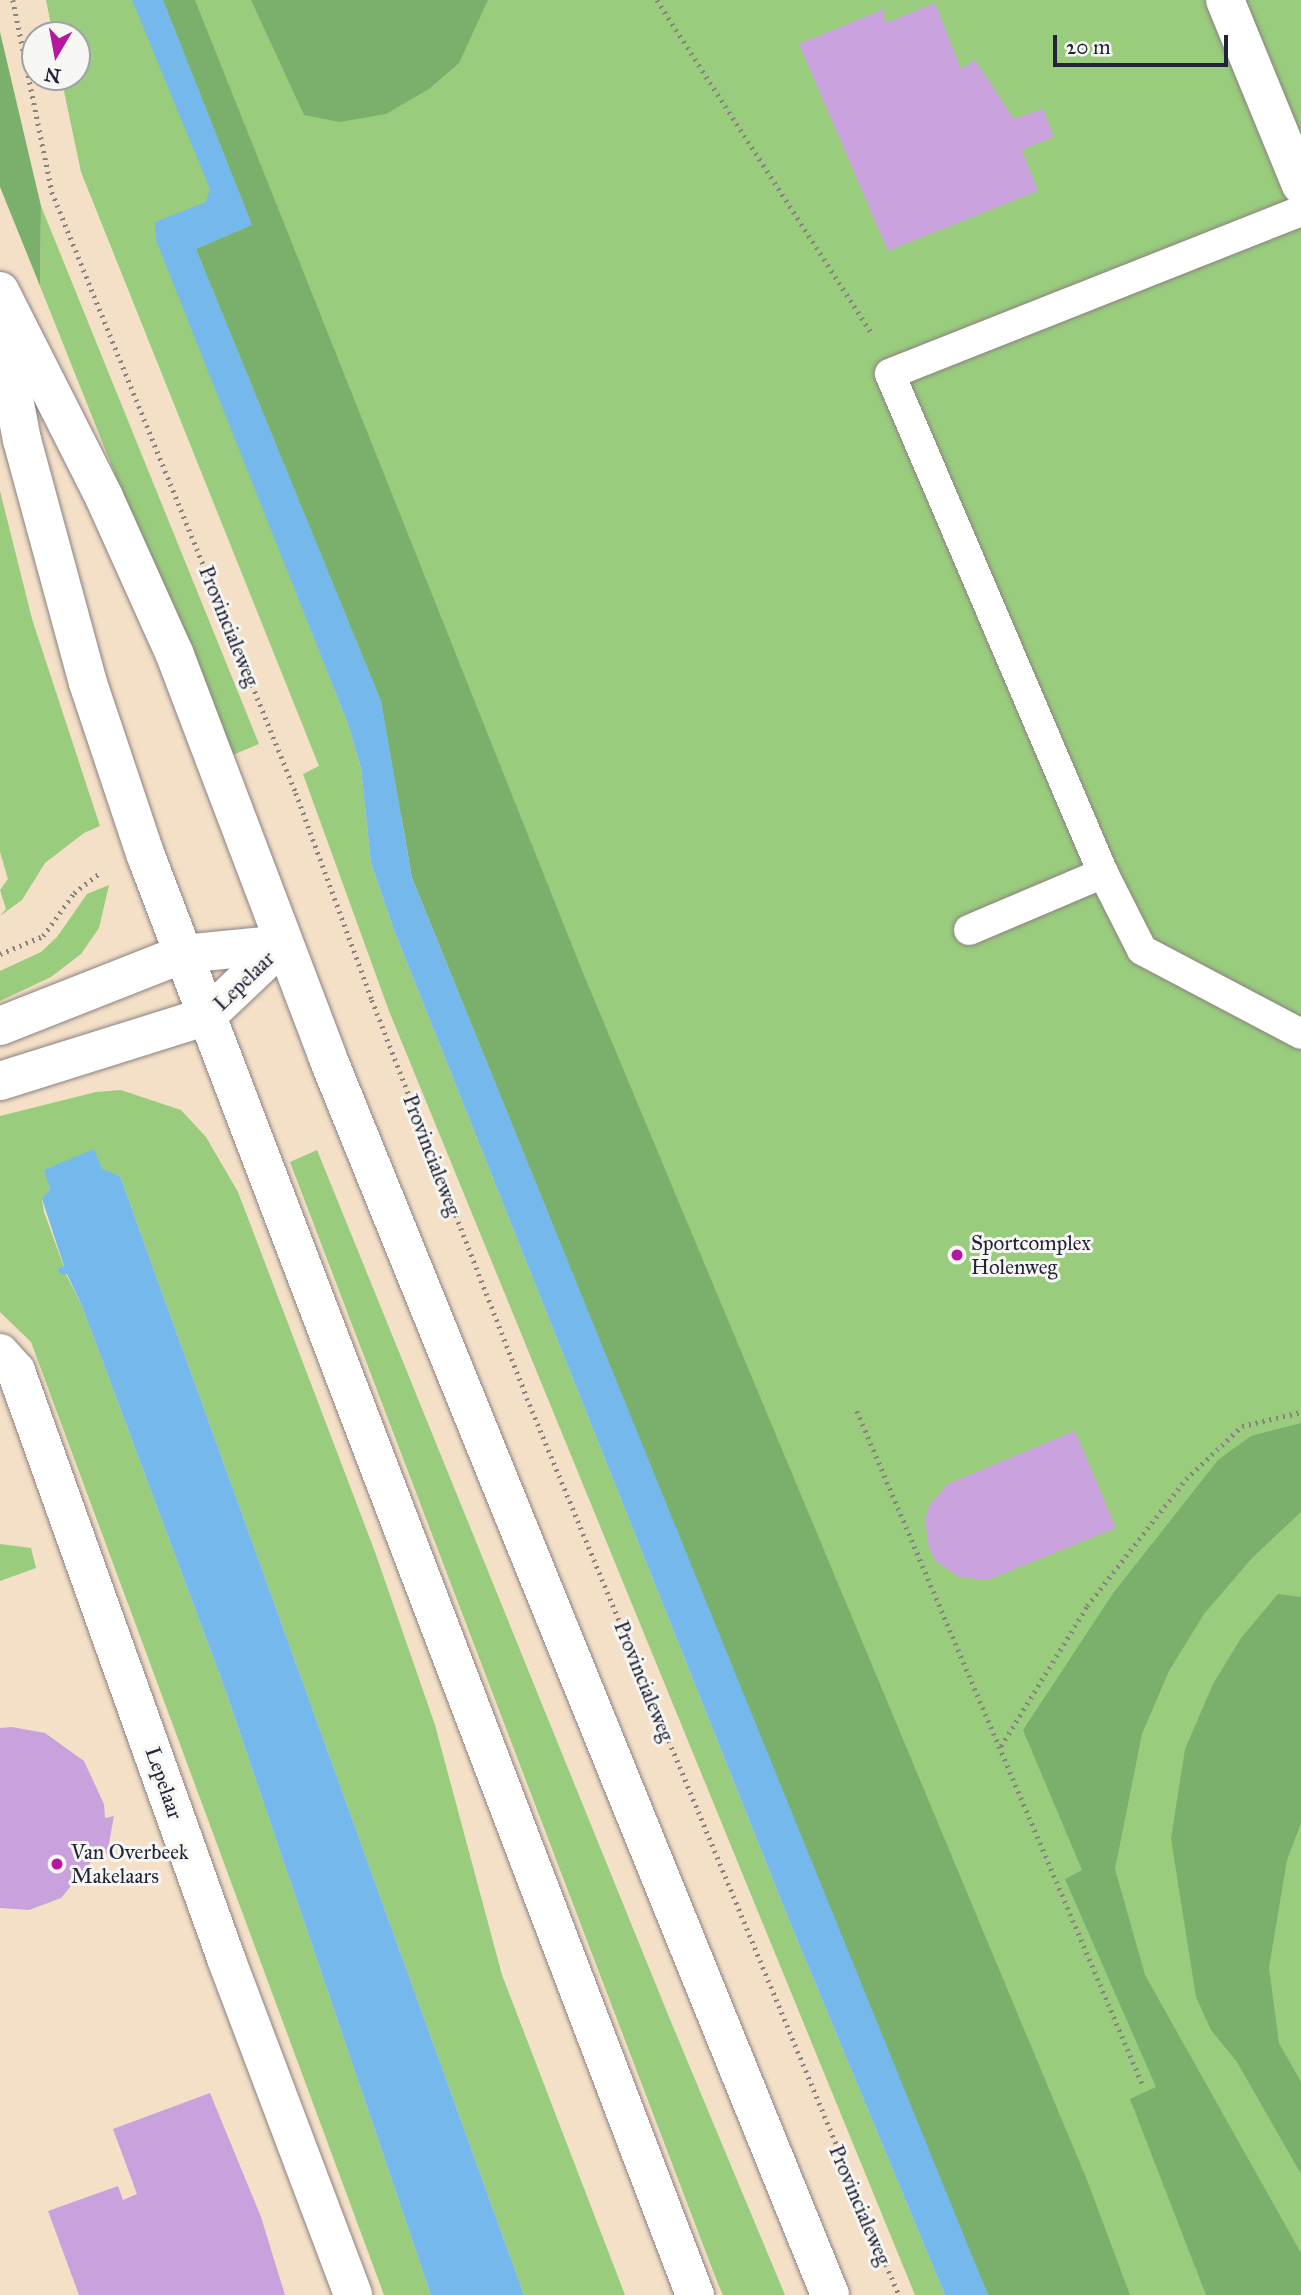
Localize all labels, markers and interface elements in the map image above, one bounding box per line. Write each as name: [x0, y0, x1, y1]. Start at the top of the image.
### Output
north arrow: [21, 21, 91, 91]
scale bar: [1056, 21, 1231, 65]
text: 20 m: [1066, 34, 1111, 60]
text: N: [43, 62, 63, 88]
street label: Provincialeweg: [193, 562, 265, 690]
street label: Lepelaar: [208, 946, 280, 1016]
street label: Provincialeweg: [397, 1091, 467, 1219]
place label: Sportcomplex Holenweg: [971, 1230, 1091, 1280]
marker: Sportcomplex Holenweg: [949, 1247, 965, 1263]
street label: Provincialeweg: [608, 1617, 680, 1745]
street label: Lepelaar: [140, 1744, 188, 1822]
place label: Van Overbeek Makelaars: [71, 1839, 189, 1889]
marker: Van Overbeek Makelaars: [49, 1856, 65, 1872]
street label: Provincialeweg: [823, 2141, 897, 2269]

